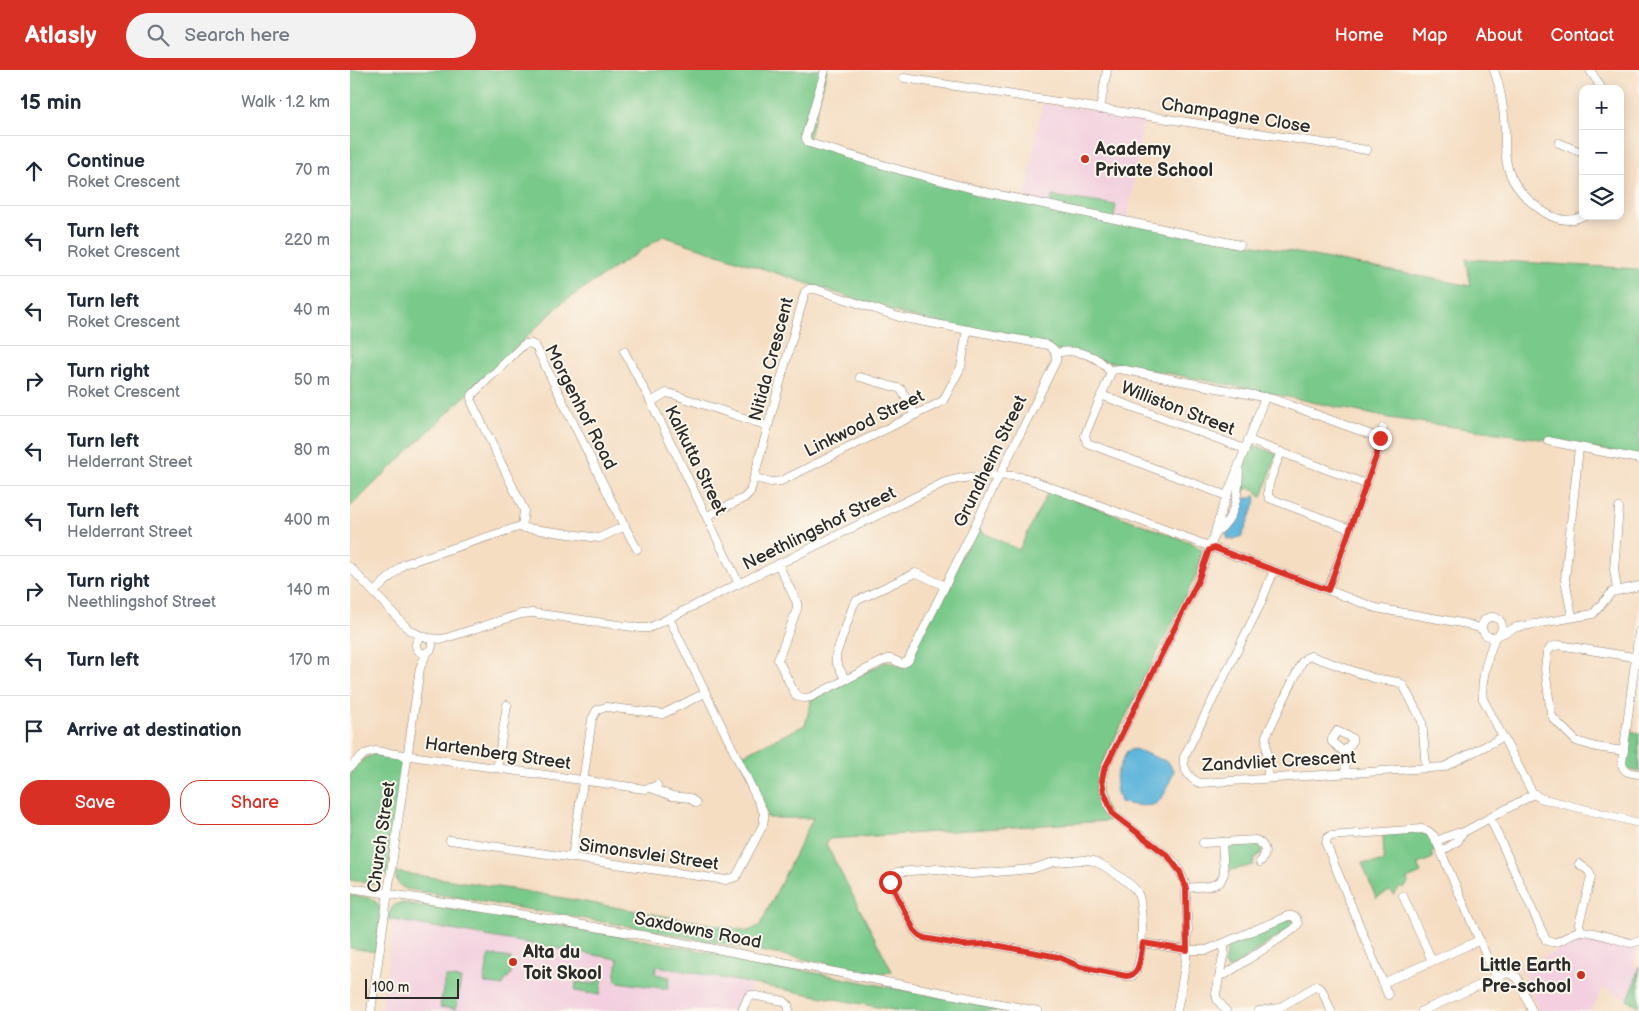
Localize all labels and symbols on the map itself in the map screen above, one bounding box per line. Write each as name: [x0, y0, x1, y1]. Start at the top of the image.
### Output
street label: Champagne Close: [1160, 93, 1312, 138]
place label: Academy Private School: [1094, 139, 1213, 181]
marker: Academy Private School: [1079, 153, 1091, 165]
street label: Nitida Crescent: [745, 294, 798, 423]
street label: Morgenhof Road: [540, 341, 621, 473]
street label: Williston Street: [1118, 377, 1238, 440]
street label: Linkwood Street: [801, 385, 928, 461]
street label: Grundheim Street: [949, 391, 1032, 531]
street label: Kalkutta Street: [660, 402, 731, 519]
route end: [1369, 427, 1392, 450]
street label: Neethlingshof Street: [739, 482, 900, 575]
street label: Hartenberg Street: [424, 733, 573, 774]
street label: Zandvliet Crescent: [1201, 747, 1357, 776]
street label: Church Street: [363, 780, 400, 894]
street label: Simonsvlei Street: [578, 834, 720, 875]
route start: [879, 871, 902, 894]
street label: Saxdowns Road: [633, 908, 763, 953]
place label: Alta du Toit Skool: [522, 942, 602, 984]
place label: Little Earth Pre-school: [1479, 955, 1571, 997]
marker: Alta du Toit Skool: [507, 956, 519, 968]
marker: Little Earth Pre-school: [1575, 969, 1587, 981]
scale bar: [365, 976, 459, 999]

